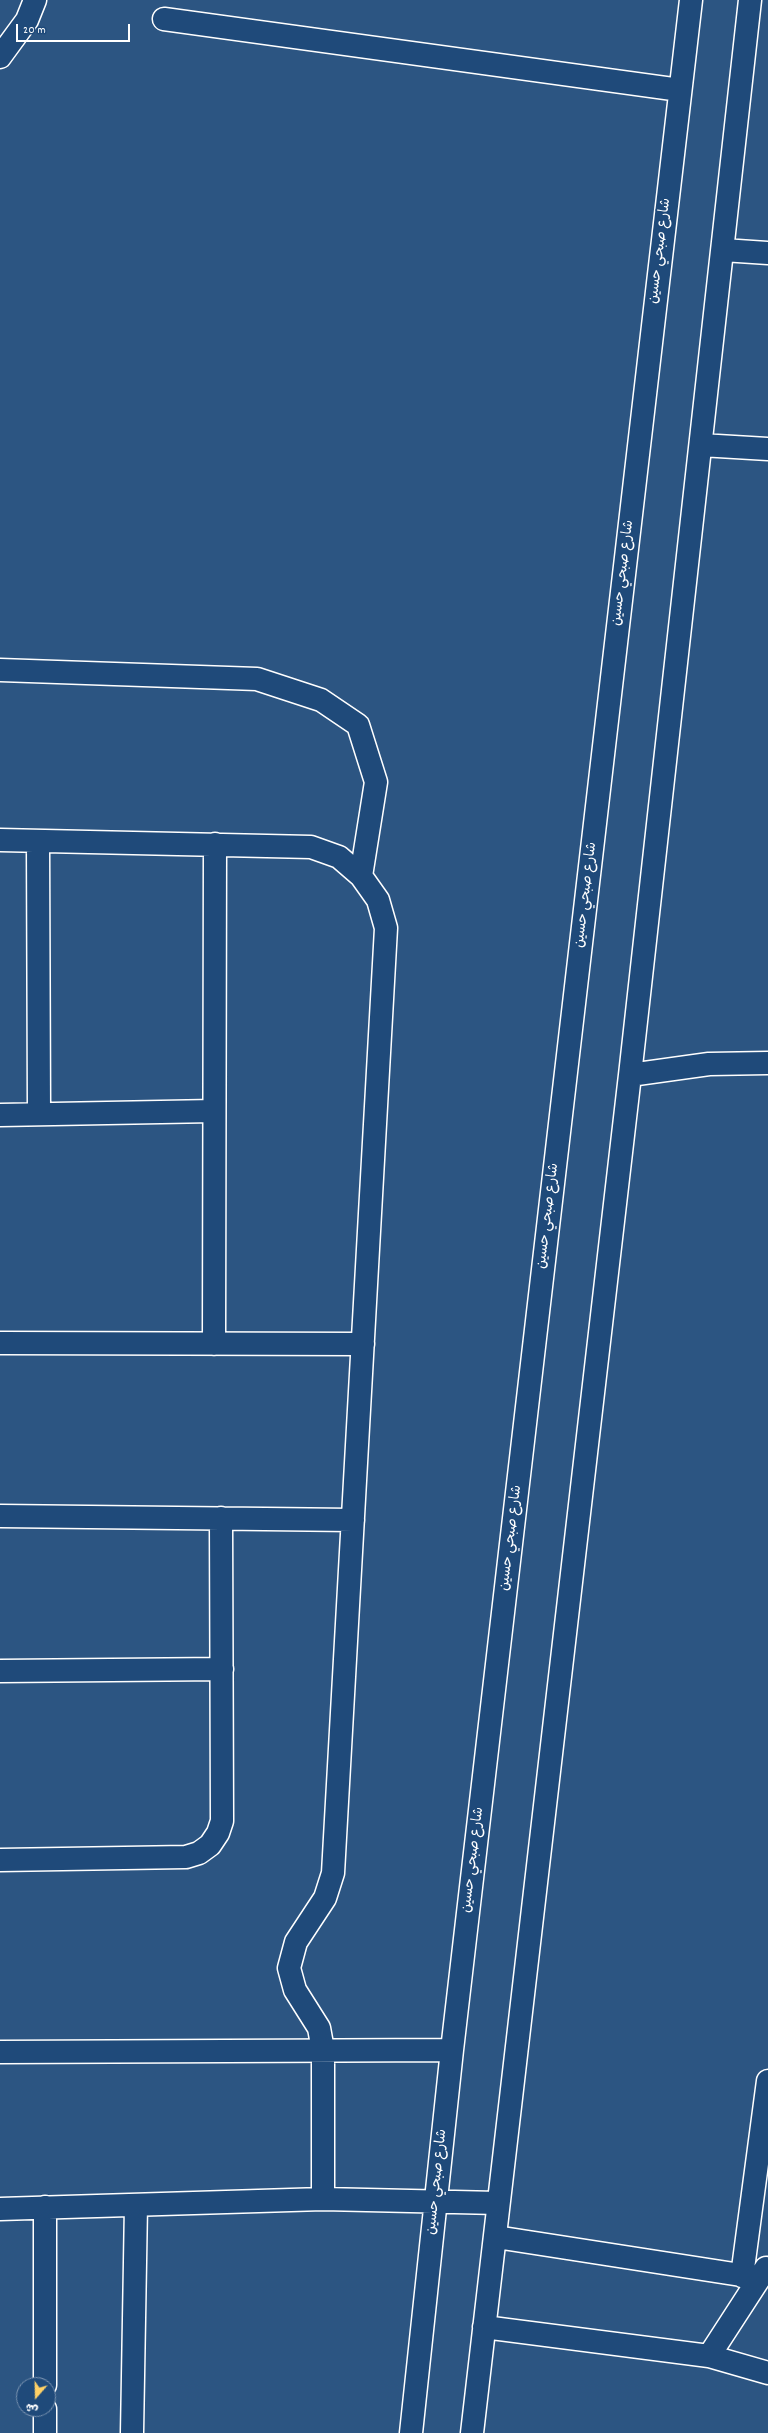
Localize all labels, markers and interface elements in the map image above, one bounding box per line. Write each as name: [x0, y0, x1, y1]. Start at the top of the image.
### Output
scale bar: [18, 16, 132, 42]
text: 20 m: [23, 22, 46, 39]
street label: شارع صبحي حسين: [646, 197, 676, 305]
street label: شارع صبحي حسين: [609, 519, 639, 627]
street label: شارع صبحي حسين: [572, 841, 602, 949]
street label: شارع صبحي حسين: [534, 1162, 564, 1270]
street label: شارع صبحي حسين: [497, 1484, 527, 1592]
street label: شارع صبحي حسين: [459, 1806, 489, 1914]
street label: شارع صبحي حسين: [424, 2128, 452, 2236]
north arrow: [16, 2377, 56, 2417]
text: ش: [24, 2398, 41, 2417]

